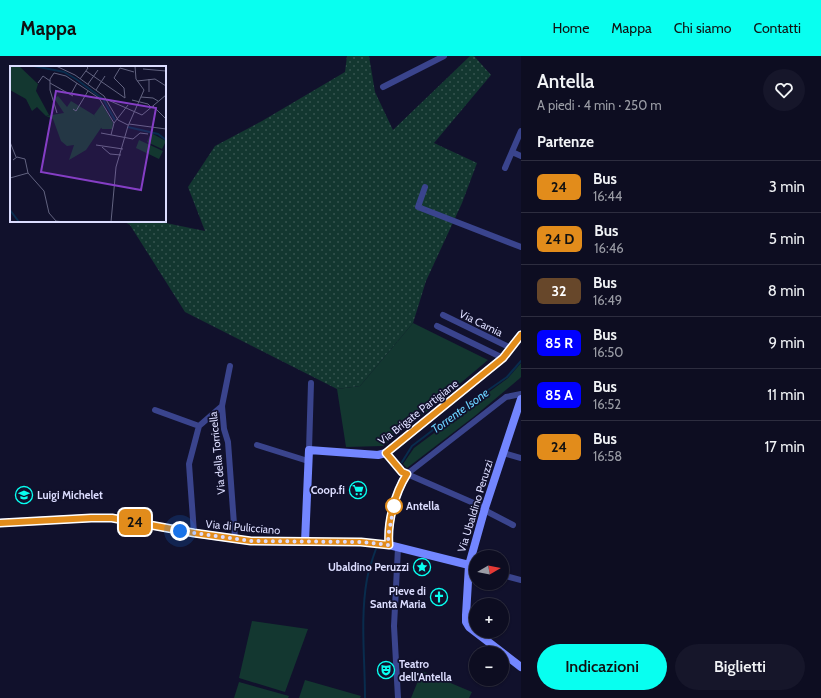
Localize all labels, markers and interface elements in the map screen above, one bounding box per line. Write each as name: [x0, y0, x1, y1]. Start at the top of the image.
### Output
text: Mappa: [20, 17, 76, 40]
text: Home: [552, 19, 589, 37]
text: Mappa: [611, 19, 652, 37]
text: Chi siamo: [674, 19, 731, 37]
text: Contatti: [753, 19, 801, 37]
inset map: [10, 66, 166, 222]
button: heart: [763, 69, 805, 111]
text: Antella: [537, 70, 594, 93]
text: A piedi · 4 min · 250 m: [537, 97, 662, 113]
text: Partenze: [537, 133, 594, 151]
text: Bus: [593, 170, 617, 188]
text: 24: [551, 178, 567, 196]
text: 3 min: [769, 178, 805, 196]
text: 16:44: [593, 188, 622, 204]
text: Bus: [594, 222, 618, 240]
text: 24 D: [545, 230, 574, 248]
text: 5 min: [769, 230, 805, 248]
text: 16:46: [594, 240, 624, 256]
text: Bus: [593, 274, 617, 292]
text: 32: [552, 282, 566, 300]
text: 8 min: [768, 282, 805, 300]
text: 16:49: [593, 292, 622, 308]
street label: Via Carnia: [457, 306, 506, 340]
text: Bus: [593, 326, 617, 344]
text: 85 R: [545, 334, 573, 352]
text: 9 min: [768, 334, 805, 352]
text: 16:50: [593, 344, 623, 360]
street label: Via Brigate Partigiane: [375, 376, 461, 448]
text: Bus: [593, 378, 617, 396]
water label: Torrente Isone: [428, 384, 492, 436]
text: 85 A: [545, 386, 573, 404]
text: 11 min: [767, 386, 805, 404]
text: 16:52: [593, 396, 621, 412]
street label: Via della Torricella: [206, 410, 228, 495]
text: Bus: [593, 430, 617, 448]
text: 24: [551, 438, 567, 456]
text: 17 min: [764, 438, 805, 456]
text: 16:58: [593, 448, 622, 464]
street label: Via Ubaldino Peruzzi: [454, 458, 496, 554]
supermarket icon: Coop.fi: [348, 480, 368, 500]
place label: Coop.fi: [311, 483, 345, 497]
school or university icon: Luigi Michelet: [14, 485, 34, 505]
place label: Luigi Michelet: [37, 488, 103, 502]
marker: Antella: [385, 497, 403, 515]
place label: Antella: [406, 499, 440, 513]
line badge: 24: [117, 509, 153, 535]
text: 24: [127, 513, 143, 531]
street label: Via di Pulicciano: [205, 517, 281, 537]
your location: [170, 521, 190, 541]
north arrow: [469, 550, 509, 590]
map controls: [469, 550, 509, 686]
place icon: Ubaldino Peruzzi: [412, 557, 432, 577]
place label: Ubaldino Peruzzi: [328, 560, 409, 574]
place label: Pieve di Santa Maria: [370, 584, 427, 611]
church icon: Pieve di Santa Maria: [429, 587, 449, 607]
button: +: [469, 598, 509, 638]
button: Indicazioni: [537, 644, 667, 690]
button: Biglietti: [675, 644, 805, 690]
button: −: [469, 646, 509, 686]
place label: Teatro dell'Antella: [399, 657, 452, 684]
theatre icon: Teatro dell'Antella: [376, 660, 396, 680]

